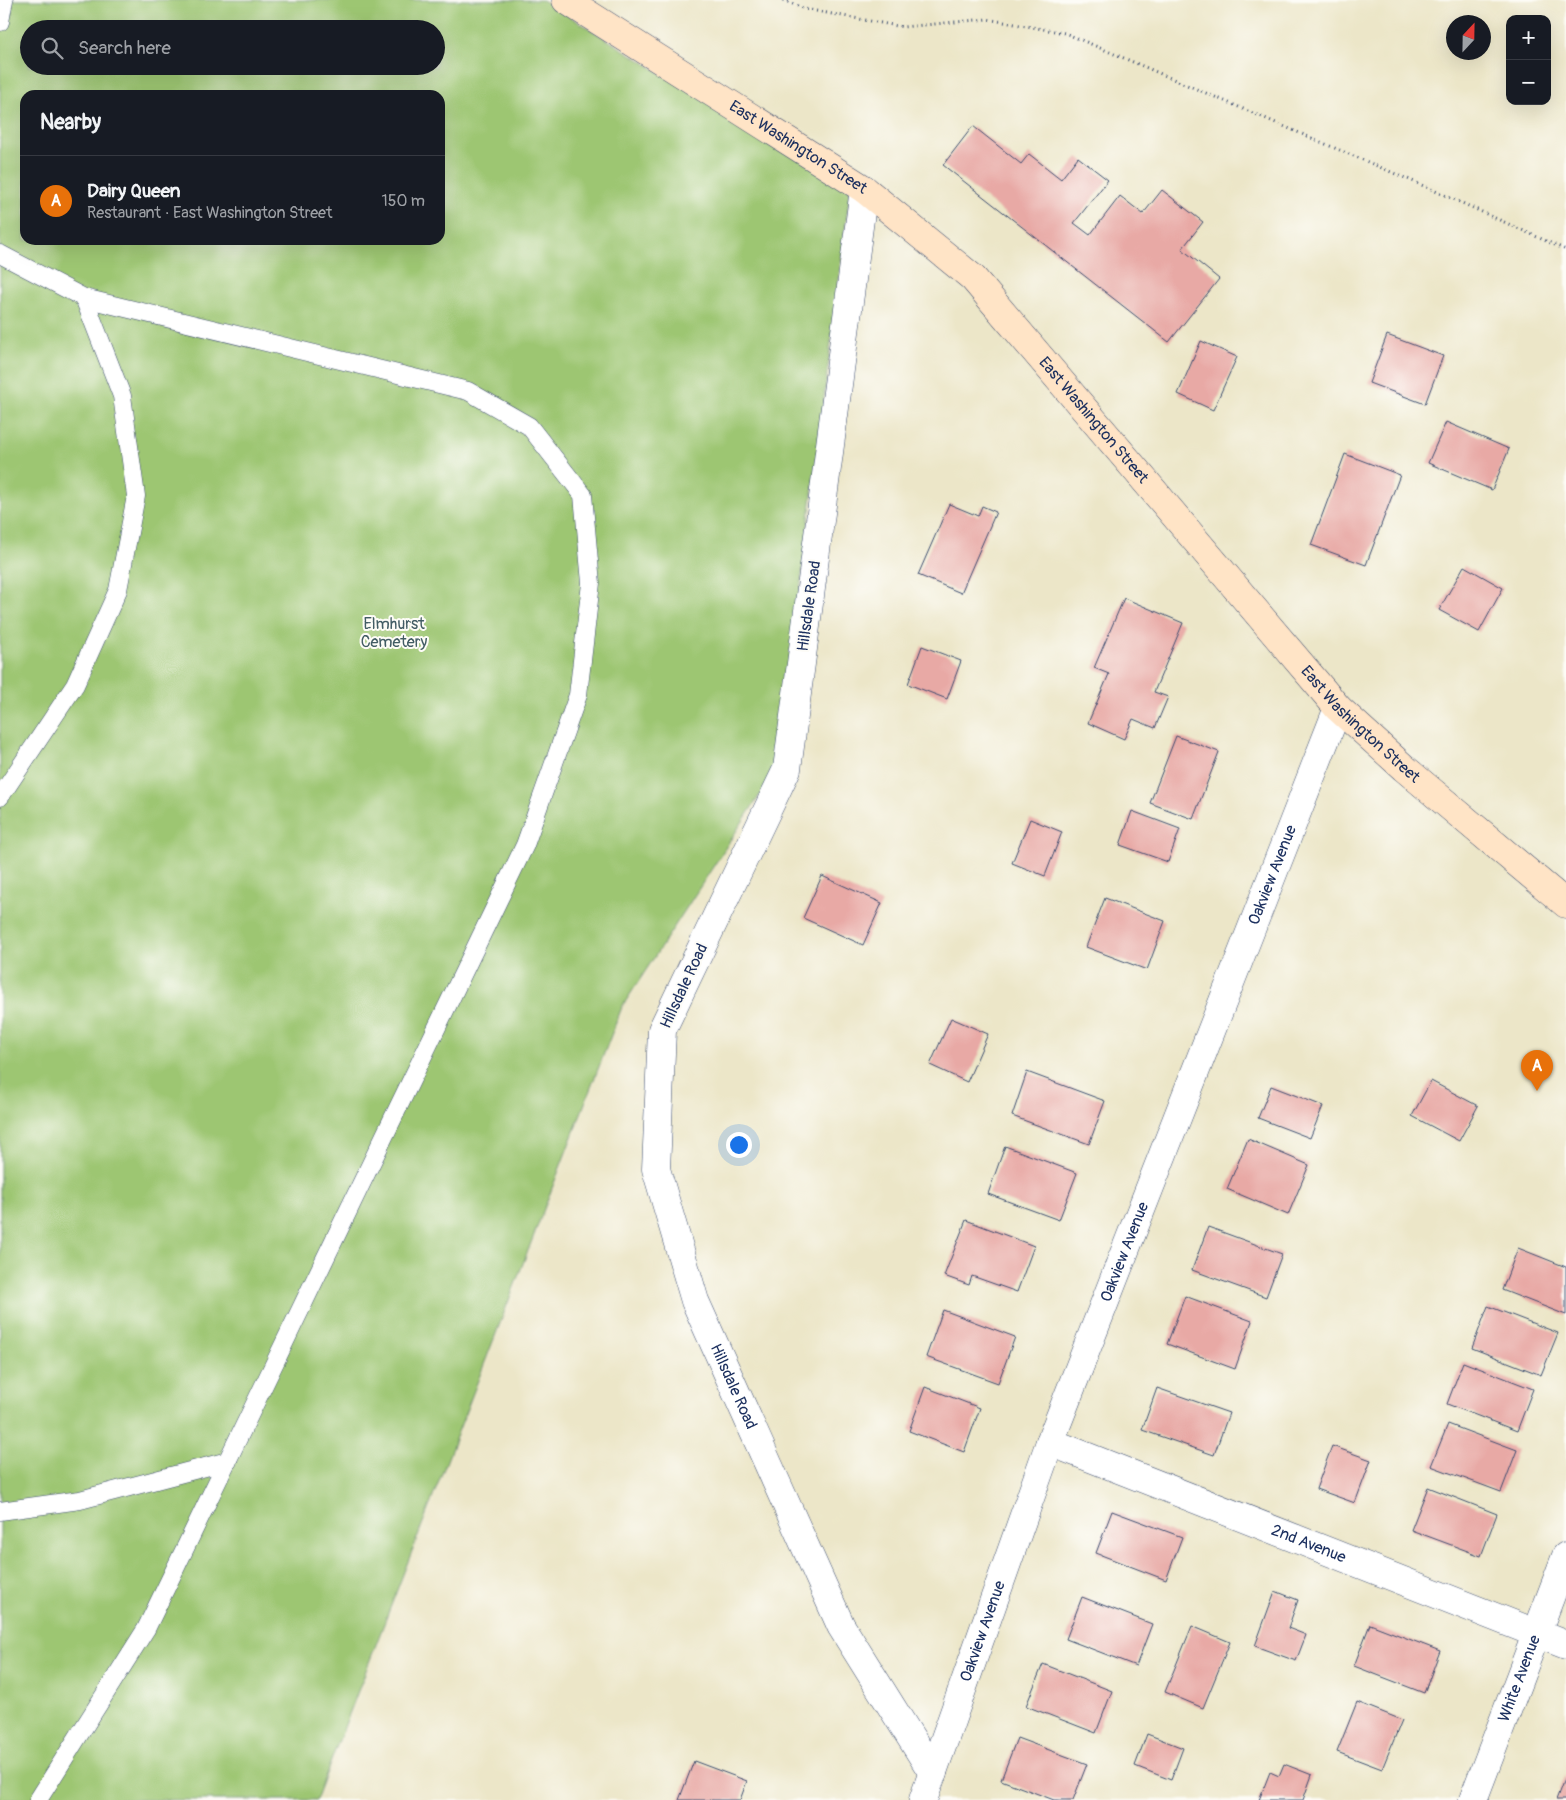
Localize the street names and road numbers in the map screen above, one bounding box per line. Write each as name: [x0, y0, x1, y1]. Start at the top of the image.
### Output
street label: East Washington Street: [726, 96, 871, 199]
street label: East Washington Street: [1034, 353, 1153, 488]
street label: Hillsdale Road: [793, 559, 825, 653]
street label: East Washington Street: [1296, 662, 1425, 788]
street label: Oakview Avenue: [1244, 822, 1301, 928]
street label: Hillsdale Road: [656, 940, 712, 1032]
street label: Oakview Avenue: [1096, 1199, 1153, 1305]
street label: Hillsdale Road: [706, 1341, 761, 1432]
street label: 2nd Avenue: [1268, 1520, 1349, 1568]
street label: Oakview Avenue: [956, 1578, 1010, 1684]
street label: White Avenue: [1494, 1632, 1545, 1725]

